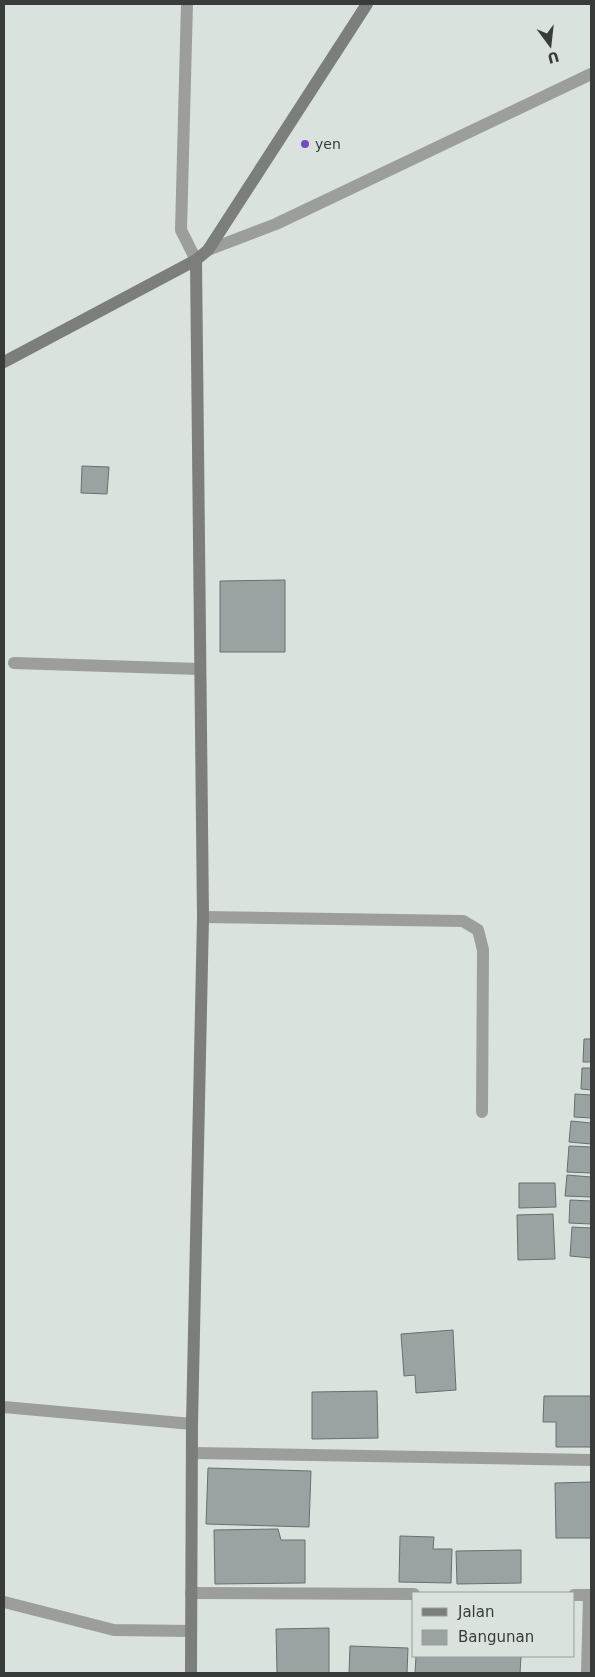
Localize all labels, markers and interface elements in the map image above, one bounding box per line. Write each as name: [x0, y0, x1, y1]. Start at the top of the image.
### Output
north arrow: [525, 20, 575, 70]
text: U: [546, 48, 561, 67]
place label: yen: [315, 136, 341, 152]
marker: yen: [299, 138, 311, 150]
legend: [412, 1592, 575, 1657]
text: Jalan: [457, 1603, 494, 1621]
text: Bangunan: [458, 1628, 534, 1646]

